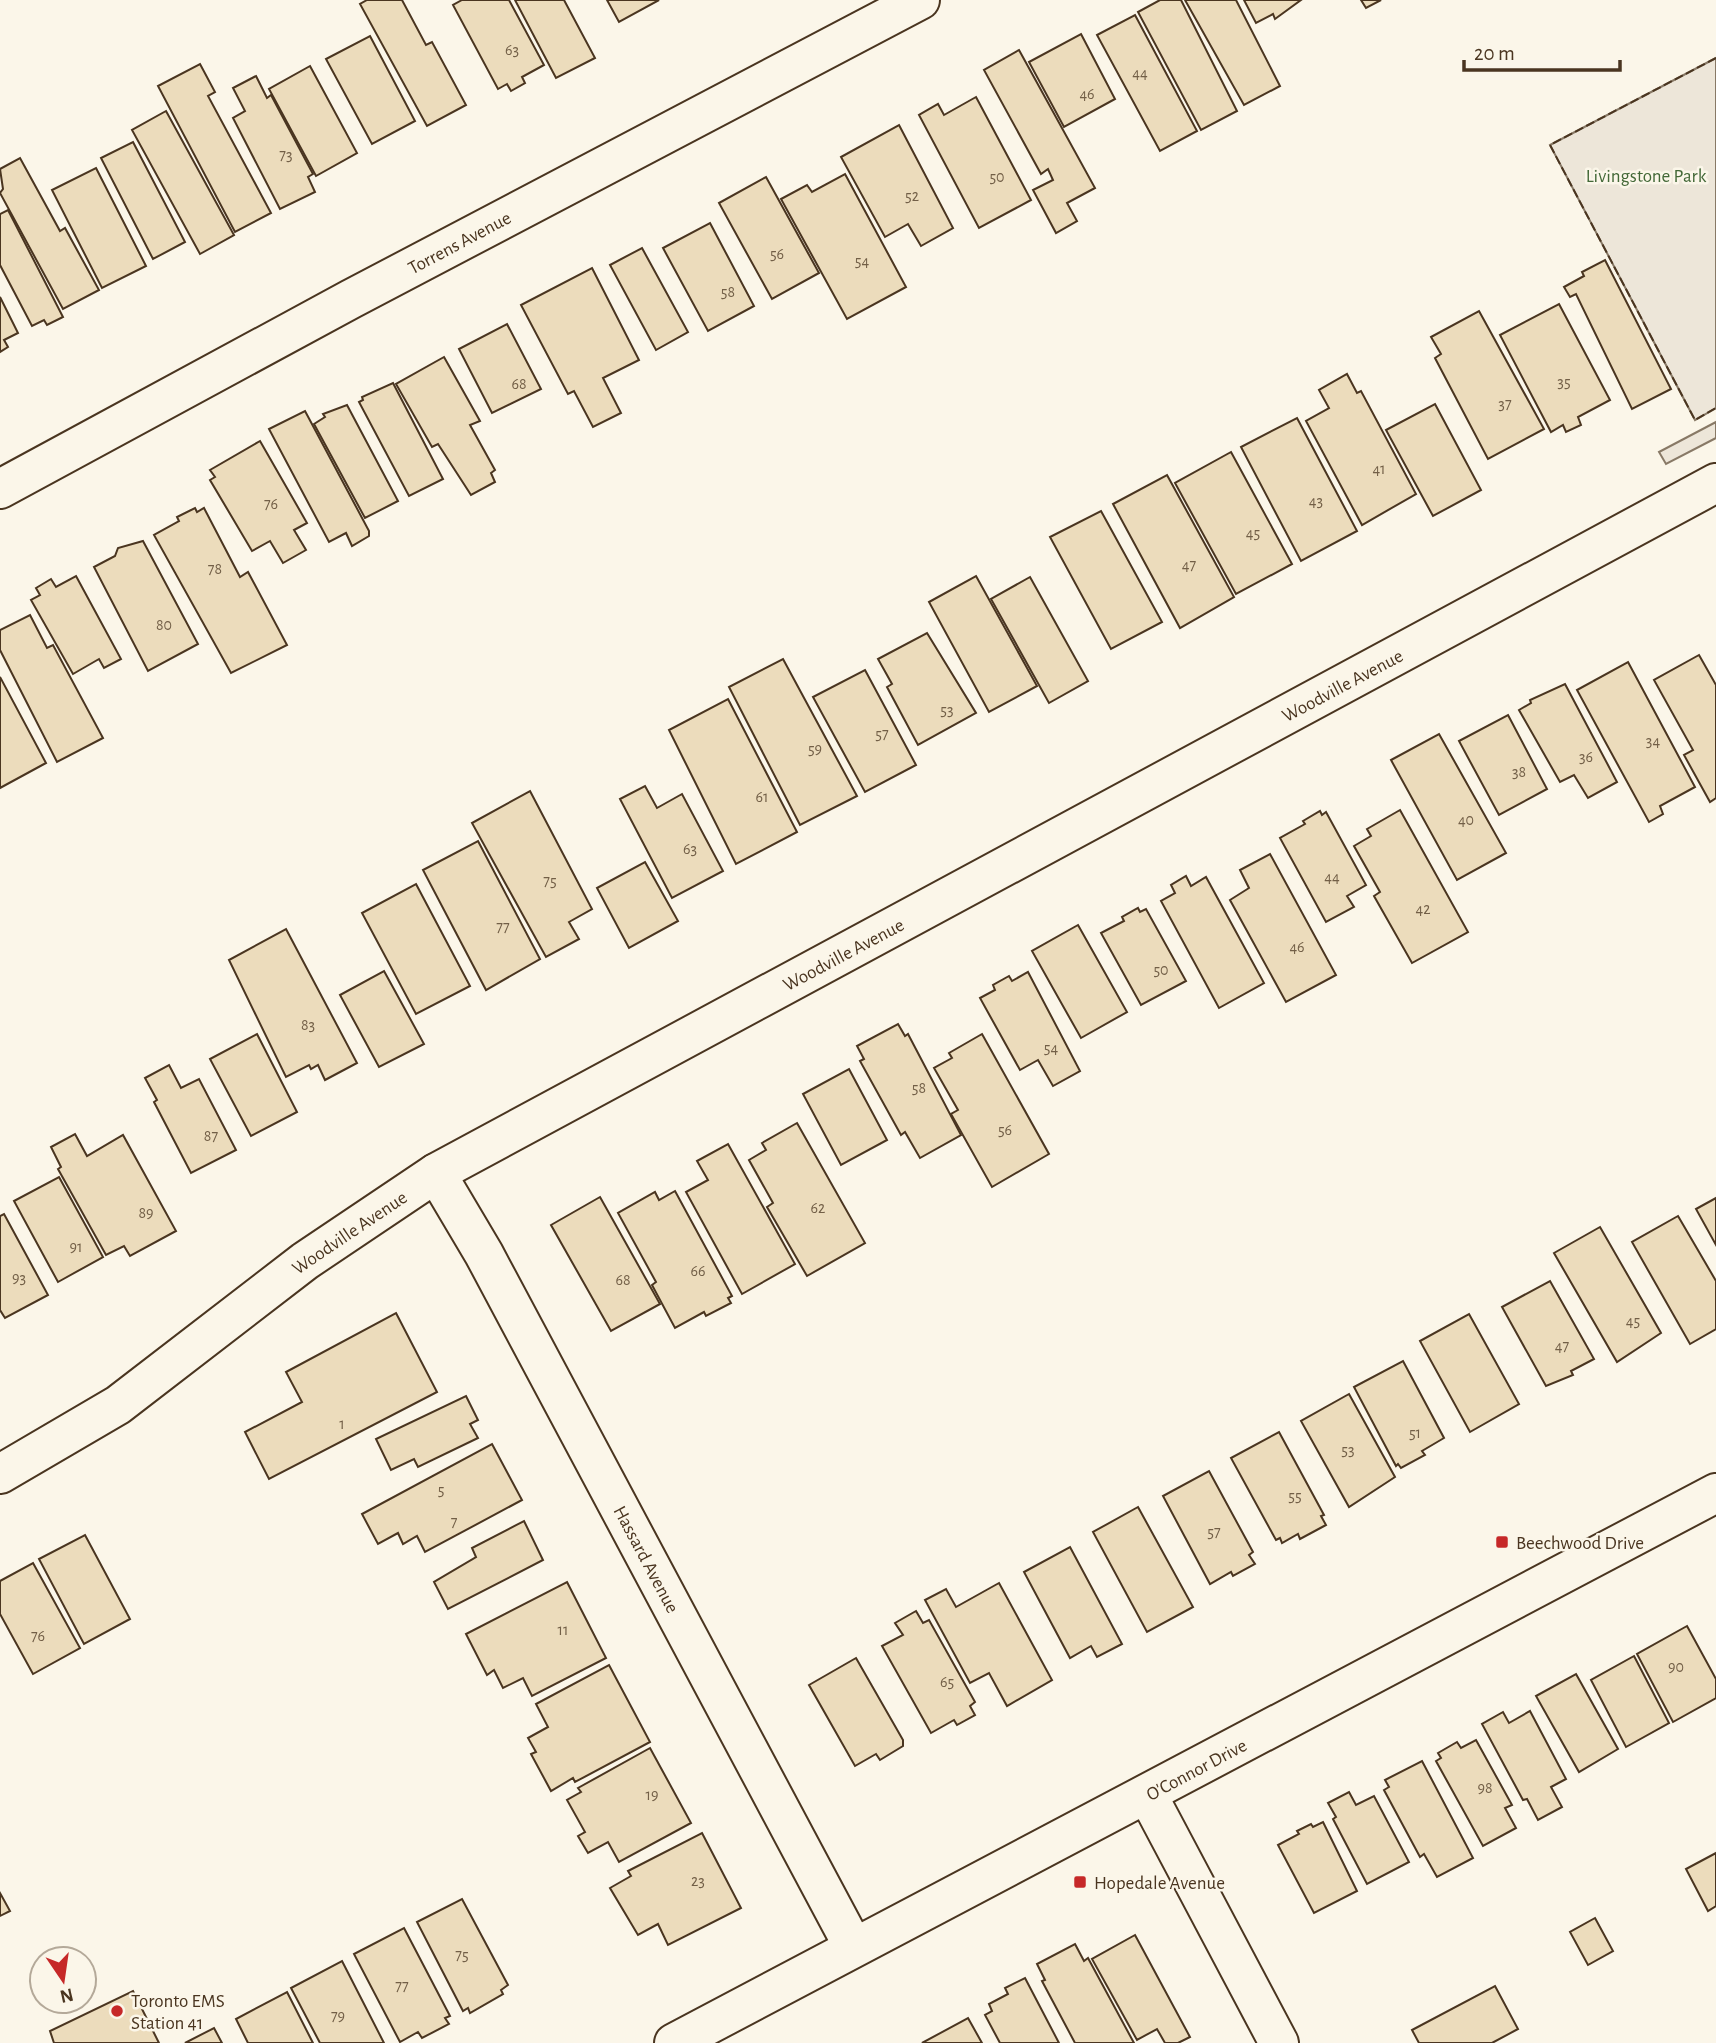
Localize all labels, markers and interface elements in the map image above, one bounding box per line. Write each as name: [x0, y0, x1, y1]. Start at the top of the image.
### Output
scale bar: [1464, 28, 1620, 72]
house number: 63: [505, 42, 519, 58]
text: 20 m: [1474, 43, 1515, 64]
house number: 44: [1132, 65, 1148, 81]
house number: 46: [1079, 86, 1095, 102]
house number: 73: [279, 147, 293, 163]
park label: Livingstone Park: [1586, 167, 1707, 186]
house number: 50: [989, 169, 1005, 185]
house number: 52: [905, 188, 919, 204]
street label: Torrens Avenue: [405, 208, 514, 278]
house number: 56: [770, 246, 784, 262]
house number: 54: [855, 253, 869, 269]
house number: 58: [721, 284, 735, 300]
house number: 35: [1557, 374, 1571, 390]
house number: 68: [511, 376, 527, 392]
house number: 37: [1498, 396, 1512, 412]
house number: 41: [1372, 461, 1386, 477]
house number: 43: [1309, 493, 1323, 509]
house number: 76: [264, 496, 278, 512]
house number: 45: [1246, 525, 1260, 541]
house number: 47: [1182, 557, 1197, 573]
house number: 78: [208, 561, 222, 577]
house number: 80: [156, 617, 172, 633]
street label: Woodville Avenue: [1279, 647, 1406, 726]
house number: 53: [940, 702, 954, 718]
house number: 57: [875, 726, 889, 742]
house number: 34: [1646, 733, 1660, 749]
house number: 59: [808, 741, 822, 757]
house number: 36: [1579, 749, 1593, 765]
house number: 38: [1512, 764, 1526, 780]
house number: 61: [755, 789, 769, 805]
house number: 40: [1458, 812, 1474, 828]
house number: 63: [683, 841, 697, 857]
house number: 44: [1324, 869, 1340, 885]
house number: 75: [543, 873, 557, 889]
house number: 42: [1416, 901, 1430, 917]
street label: Woodville Avenue: [780, 916, 907, 995]
house number: 77: [496, 919, 510, 935]
house number: 46: [1289, 939, 1305, 955]
house number: 50: [1153, 962, 1169, 978]
house number: 83: [301, 1017, 315, 1033]
house number: 54: [1044, 1040, 1058, 1056]
house number: 58: [912, 1080, 926, 1096]
house number: 56: [998, 1122, 1012, 1138]
house number: 87: [204, 1128, 218, 1144]
street label: Woodville Avenue: [289, 1188, 411, 1279]
house number: 62: [811, 1200, 825, 1216]
house number: 89: [138, 1205, 154, 1221]
house number: 91: [69, 1239, 83, 1255]
house number: 66: [690, 1263, 706, 1279]
house number: 93: [12, 1270, 26, 1286]
house number: 68: [615, 1272, 631, 1288]
house number: 45: [1626, 1313, 1640, 1329]
house number: 47: [1555, 1338, 1570, 1354]
house number: 1: [339, 1416, 345, 1432]
house number: 51: [1409, 1425, 1421, 1441]
house number: 53: [1341, 1442, 1355, 1458]
house number: 5: [438, 1482, 444, 1498]
house number: 55: [1288, 1488, 1302, 1504]
street label: Hassard Avenue: [609, 1503, 682, 1616]
house number: 7: [451, 1514, 458, 1530]
house number: 57: [1207, 1524, 1221, 1540]
marker: Beechwood Drive: [1494, 1534, 1510, 1550]
place label: Beechwood Drive: [1516, 1534, 1644, 1553]
house number: 11: [557, 1622, 569, 1638]
house number: 76: [31, 1628, 45, 1644]
house number: 90: [1668, 1659, 1684, 1675]
house number: 65: [940, 1674, 954, 1690]
street label: O'Connor Drive: [1143, 1736, 1250, 1805]
house number: 98: [1477, 1780, 1493, 1796]
house number: 19: [645, 1787, 659, 1803]
house number: 23: [691, 1873, 705, 1889]
marker: Hopedale Avenue: [1072, 1874, 1088, 1890]
place label: Hopedale Avenue: [1094, 1874, 1225, 1893]
north arrow: [28, 1945, 98, 2015]
house number: 75: [455, 1947, 469, 1963]
house number: 77: [395, 1978, 409, 1994]
text: N: [58, 1984, 75, 2006]
place label: Toronto EMS Station 41: [131, 1992, 225, 2033]
marker: Toronto EMS Station 41: [109, 2003, 125, 2019]
house number: 79: [331, 2008, 345, 2024]

